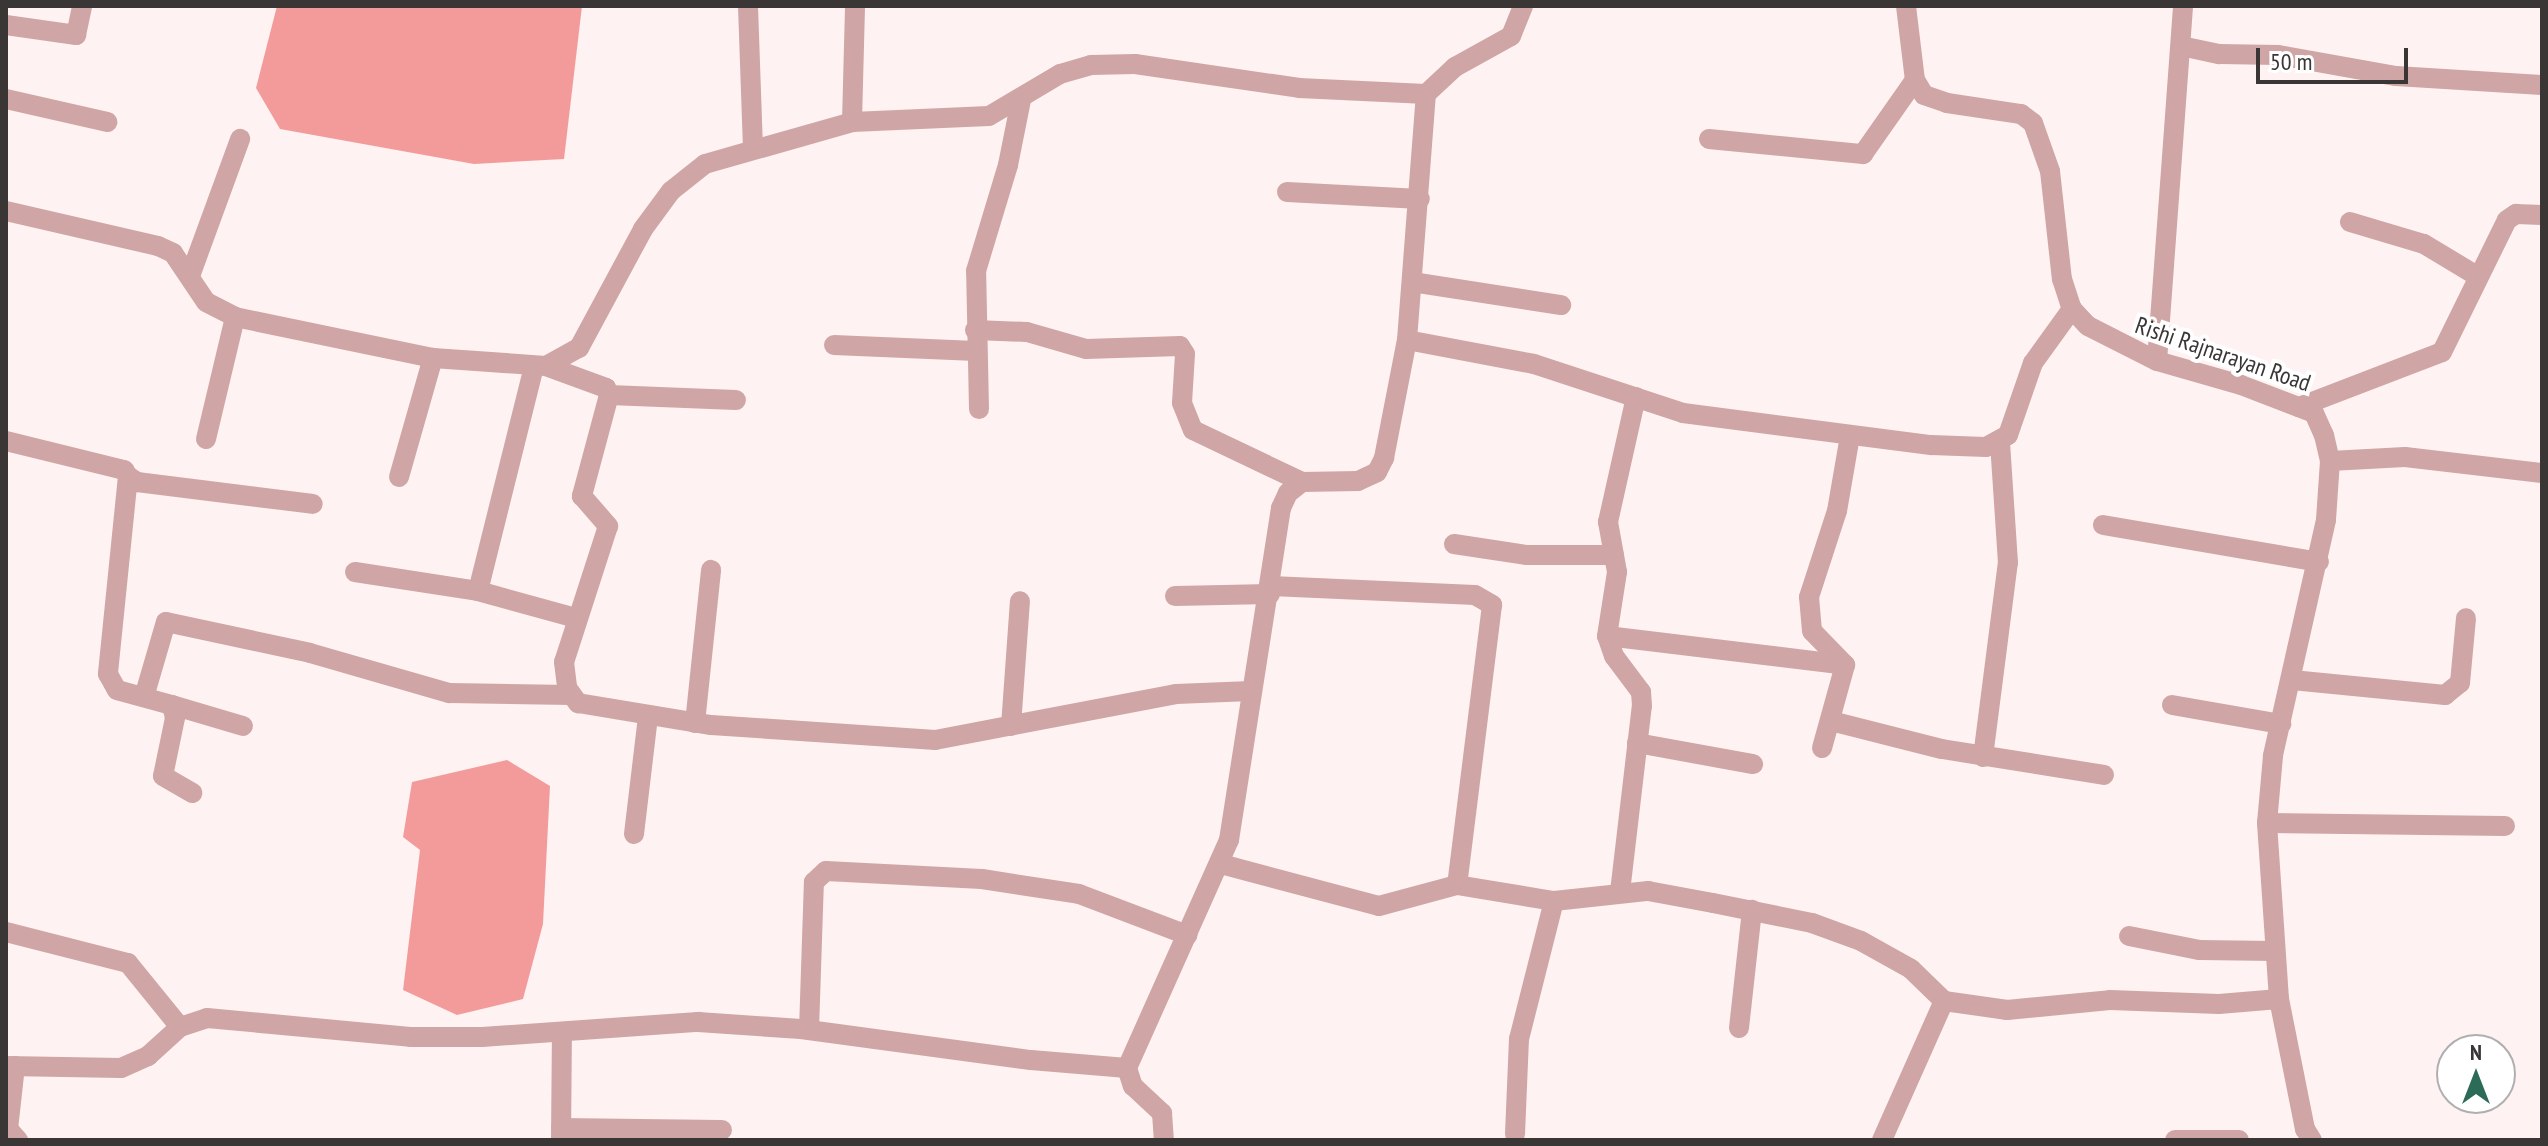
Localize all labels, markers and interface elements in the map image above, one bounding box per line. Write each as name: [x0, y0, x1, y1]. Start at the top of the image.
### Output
scale bar: [2260, 32, 2412, 82]
text: 50 m: [2270, 46, 2312, 77]
street label: Rishi Rajnarayan Road: [2132, 311, 2314, 397]
north arrow: [2436, 1034, 2516, 1114]
text: N: [2470, 1038, 2482, 1066]

